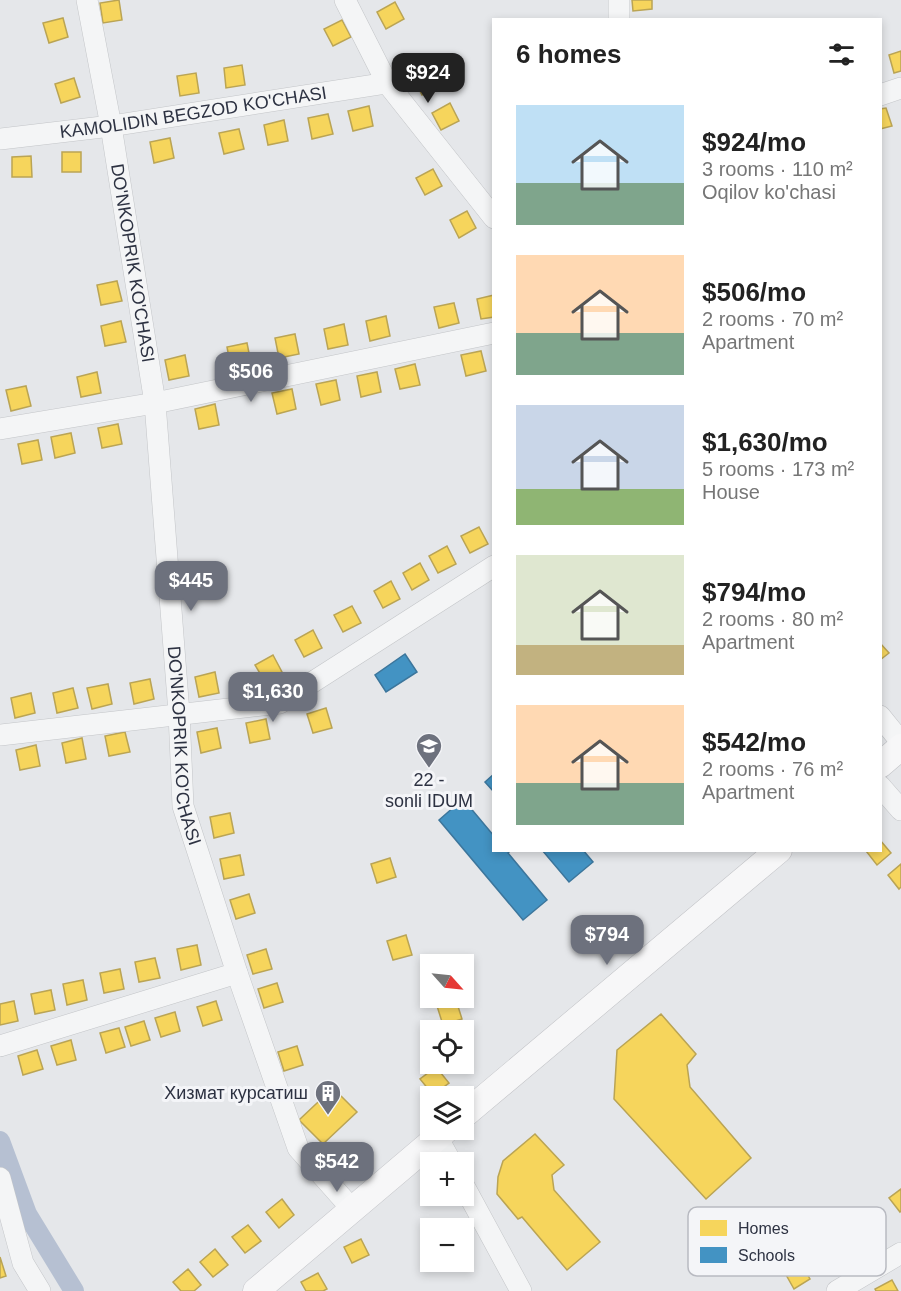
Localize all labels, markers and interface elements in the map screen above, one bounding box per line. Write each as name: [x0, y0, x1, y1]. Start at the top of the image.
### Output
icon: filters: [825, 38, 858, 71]
text: 6 homes: [516, 39, 622, 69]
pin: $924: [392, 53, 464, 104]
text: $924: [406, 61, 450, 83]
street label: KAMOLIDIN BEGZOD KO'CHASI: [59, 83, 328, 142]
text: $924/mo: [702, 127, 806, 157]
icon: home: [564, 129, 636, 201]
text: 3 rooms · 110 m²: [702, 158, 853, 180]
street label: DO'NKOPRIK KO'CHASI: [107, 162, 158, 364]
text: Oqilov ko'chasi: [702, 181, 836, 203]
text: $506/mo: [702, 277, 806, 307]
icon: home: [564, 279, 636, 351]
text: 2 rooms · 70 m²: [702, 308, 843, 330]
text: Apartment: [702, 331, 794, 353]
pin: $506: [215, 352, 287, 403]
text: $506: [229, 360, 273, 382]
text: $1,630/mo: [702, 427, 828, 457]
icon: home: [564, 429, 636, 501]
text: 5 rooms · 173 m²: [702, 458, 854, 480]
text: House: [702, 481, 760, 503]
pin: $445: [155, 561, 227, 612]
text: $445: [169, 569, 213, 591]
text: $794/mo: [702, 577, 806, 607]
icon: home: [564, 579, 636, 651]
text: 2 rooms · 80 m²: [702, 608, 843, 630]
text: Apartment: [702, 631, 794, 653]
street label: DO'NKOPRIK KO'CHASI: [164, 645, 205, 848]
pin: $1,630: [224, 672, 322, 723]
text: $1,630: [242, 680, 304, 702]
text: $542/mo: [702, 727, 806, 757]
icon: home: [564, 729, 636, 801]
school or university icon: 22 - sonli IDUM: [414, 731, 444, 769]
text: 2 rooms · 76 m²: [702, 758, 843, 780]
place label: 22 - sonli IDUM: [385, 770, 473, 811]
text: Apartment: [702, 781, 794, 803]
pin: $794: [571, 915, 643, 966]
text: $794: [585, 923, 629, 945]
north arrow: [420, 954, 474, 1008]
map controls: [420, 954, 474, 1272]
button: locate: [420, 1020, 474, 1074]
building icon: Хизмат курсатиш: [313, 1078, 343, 1116]
place label: Хизмат курсатиш: [164, 1083, 308, 1103]
button: layers: [420, 1086, 474, 1140]
pin: $542: [301, 1142, 373, 1193]
text: $542: [315, 1150, 359, 1172]
button: +: [420, 1152, 474, 1206]
legend: [688, 1207, 886, 1276]
button: −: [420, 1218, 474, 1272]
text: Homes: [738, 1220, 789, 1237]
text: Schools: [738, 1247, 795, 1264]

